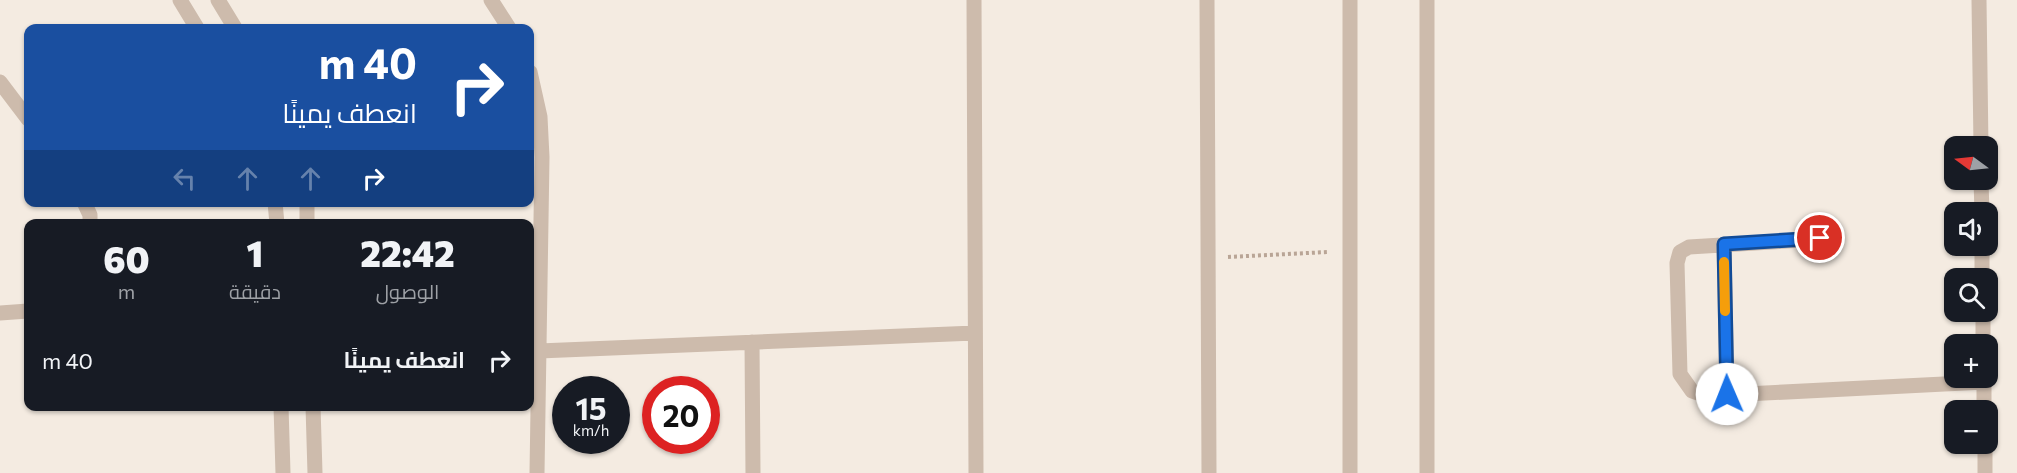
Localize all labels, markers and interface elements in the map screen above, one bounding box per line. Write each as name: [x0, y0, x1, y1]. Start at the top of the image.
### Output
text: 40 m: [319, 36, 417, 88]
icon: right: [438, 48, 516, 126]
text: انعطف يمينًا: [282, 96, 417, 129]
north arrow: [1944, 136, 1998, 190]
map controls: [1944, 136, 1998, 454]
icon: left: [168, 162, 201, 195]
icon: ahead: [231, 162, 264, 195]
icon: ahead: [294, 162, 327, 195]
icon: right: [357, 162, 390, 195]
button: sound: [1944, 202, 1998, 256]
pin: [1794, 212, 1845, 263]
icon: arrive: [1803, 221, 1836, 254]
text: 1: [247, 230, 263, 274]
text: 22:42: [360, 230, 455, 274]
text: 60: [103, 236, 150, 280]
button: search: [1944, 268, 1998, 322]
text: m: [118, 279, 135, 303]
text: دقيقة: [229, 279, 281, 303]
text: الوصول: [376, 279, 439, 303]
button: +: [1944, 334, 1998, 388]
icon: right: [483, 344, 516, 377]
text: انعطف يمينًا: [344, 346, 465, 373]
text: 40 m: [42, 347, 93, 374]
position arrow: [1695, 362, 1759, 426]
speed limit sign: 20: [642, 376, 720, 454]
text: 15: [575, 389, 607, 426]
button: −: [1944, 400, 1998, 454]
text: km/h: [573, 421, 609, 439]

